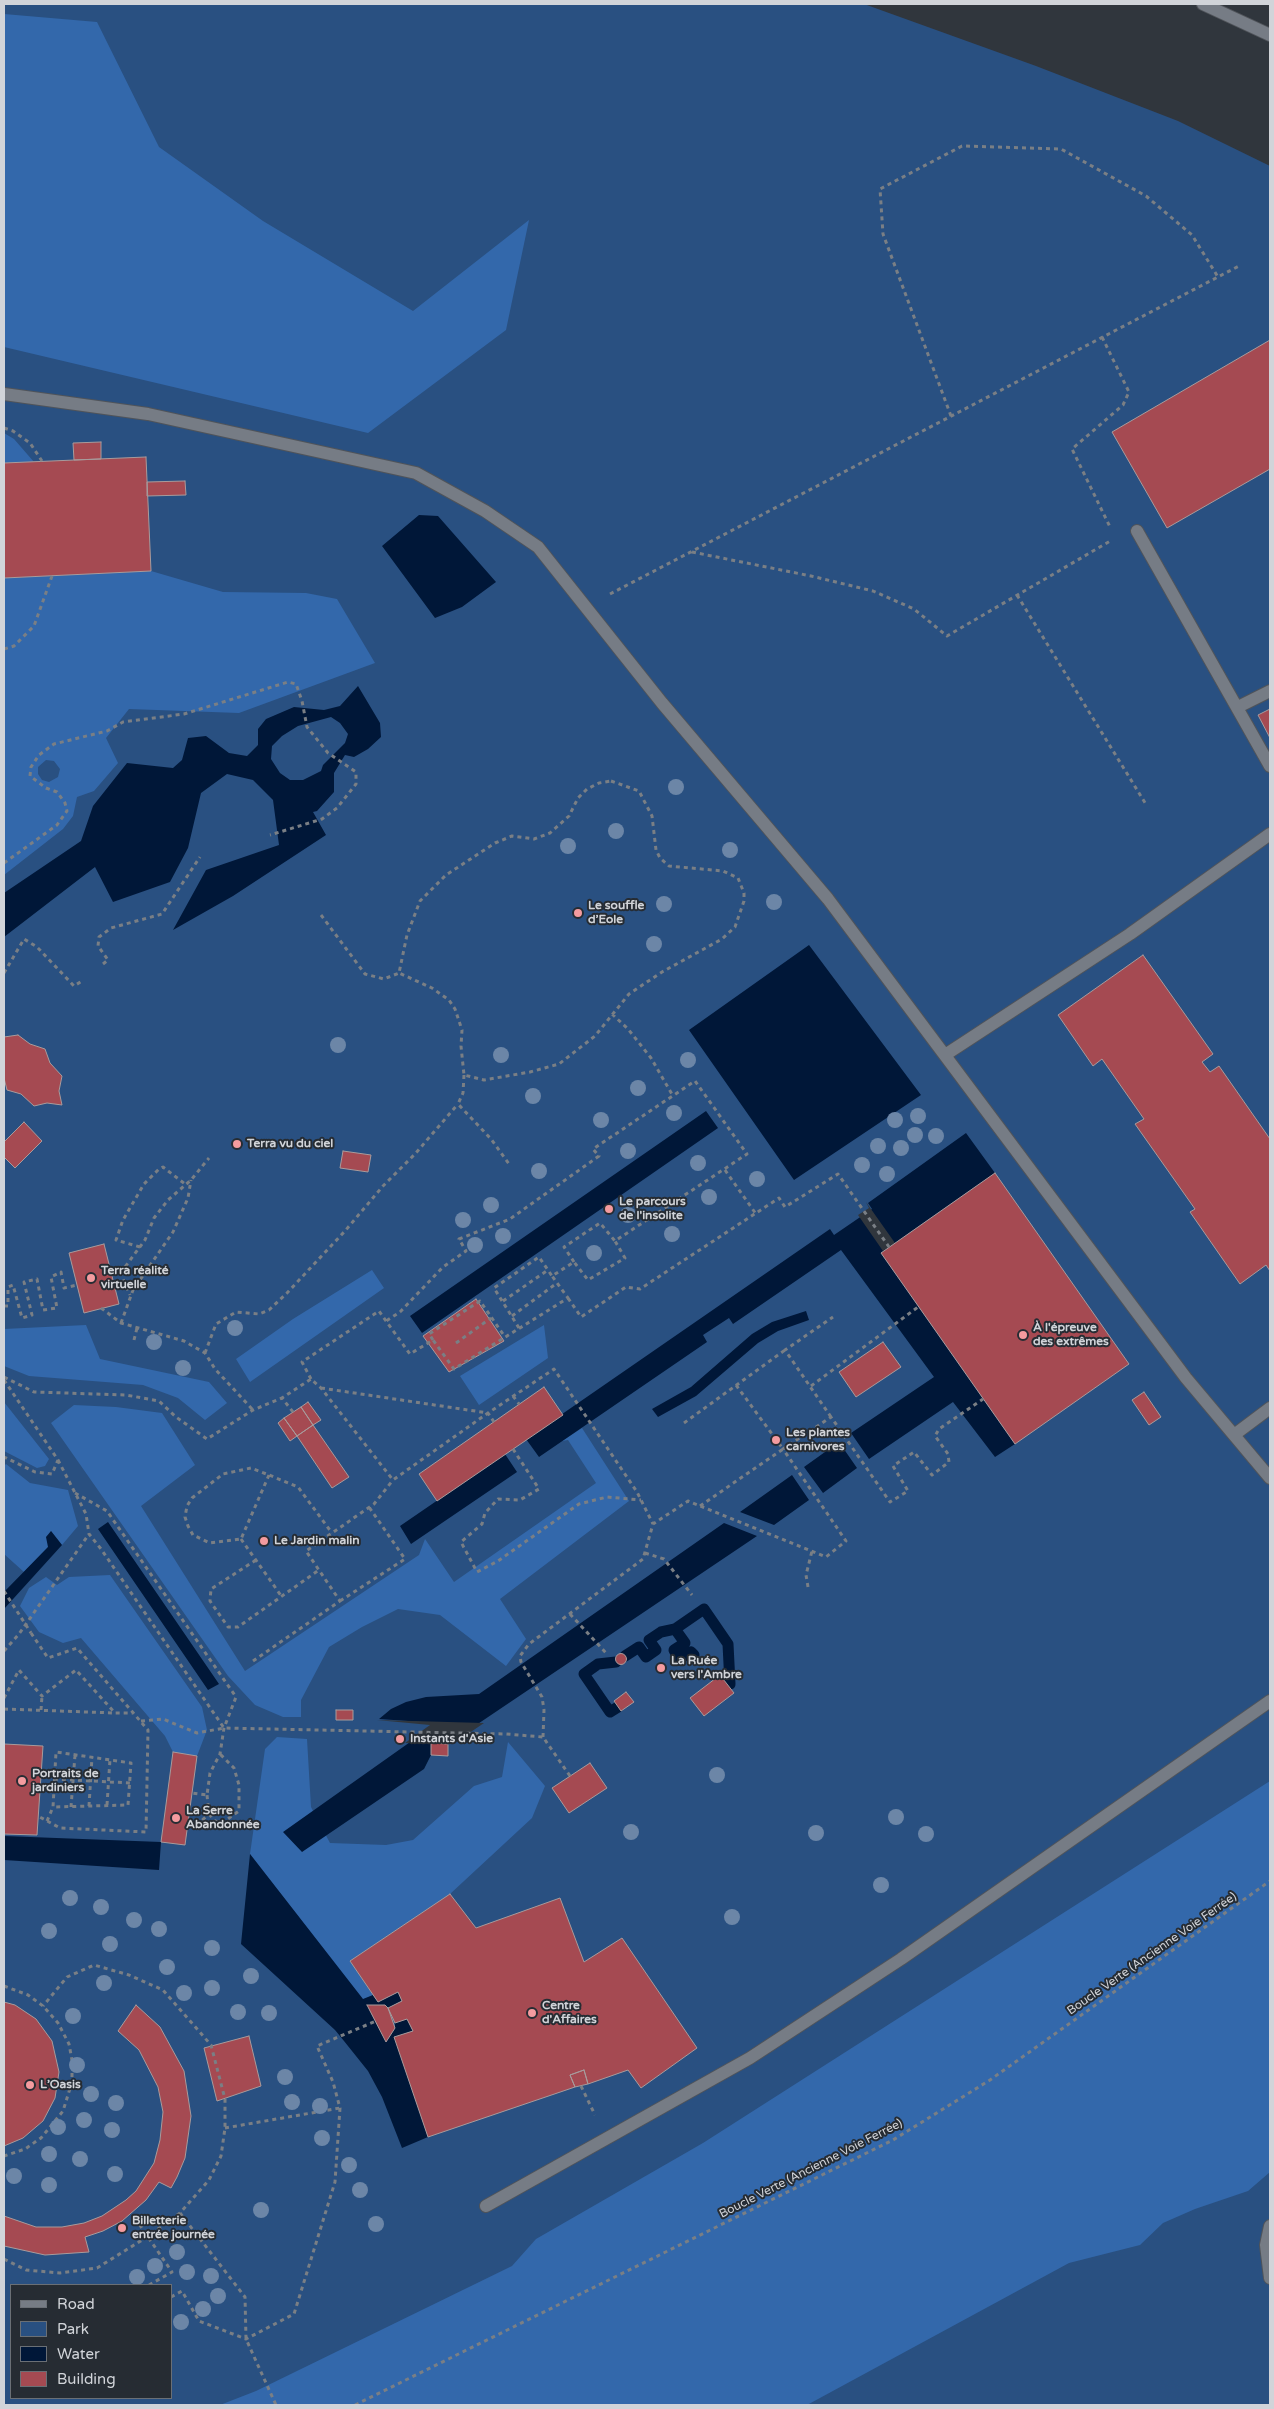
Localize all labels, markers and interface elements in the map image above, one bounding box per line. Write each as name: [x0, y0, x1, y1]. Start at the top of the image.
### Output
place label: Le souffle d’Eole: [588, 899, 644, 927]
marker: Le souffle d’Eole: [572, 907, 584, 919]
place label: Terra vu du ciel: [247, 1137, 333, 1151]
marker: Terra vu du ciel: [231, 1138, 243, 1150]
place label: Le parcours de l'insolite: [619, 1195, 686, 1223]
marker: Le parcours de l'insolite: [603, 1203, 615, 1215]
place label: Terra réalité virtuelle: [101, 1264, 169, 1292]
marker: Terra réalité virtuelle: [85, 1272, 97, 1284]
place label: À l'épreuve des extrêmes: [1033, 1321, 1109, 1349]
marker: À l'épreuve des extrêmes: [1017, 1329, 1029, 1341]
place label: Les plantes carnivores: [786, 1426, 850, 1454]
marker: Les plantes carnivores: [770, 1434, 782, 1446]
place label: Le Jardin malin: [274, 1534, 360, 1548]
marker: Le Jardin malin: [258, 1535, 270, 1547]
place label: La Ruée vers l'Ambre: [671, 1654, 742, 1682]
marker: La Ruée vers l'Ambre: [655, 1662, 667, 1674]
place label: Instants d'Asie: [410, 1732, 493, 1746]
marker: Instants d'Asie: [394, 1733, 406, 1745]
place label: Portraits de jardiniers: [32, 1767, 99, 1795]
marker: Portraits de jardiniers: [16, 1775, 28, 1787]
place label: La Serre Abandonnée: [186, 1804, 260, 1832]
marker: La Serre Abandonnée: [170, 1812, 182, 1824]
street label: Boucle Verte (Ancienne Voie Ferrée): [1064, 1890, 1240, 2018]
place label: Centre d'Affaires: [542, 1999, 597, 2027]
marker: Centre d'Affaires: [526, 2007, 538, 2019]
place label: L’Oasis: [40, 2078, 81, 2092]
marker: L’Oasis: [24, 2079, 36, 2091]
street label: Boucle Verte (Ancienne Voie Ferrée): [717, 2116, 905, 2222]
place label: Billetterie entrée journée: [132, 2214, 215, 2242]
marker: Billetterie entrée journée: [116, 2222, 128, 2234]
legend: [10, 2284, 172, 2399]
text: Road: [57, 2295, 95, 2313]
text: Park: [57, 2320, 89, 2338]
text: Water: [57, 2345, 100, 2363]
text: Building: [57, 2370, 116, 2388]

